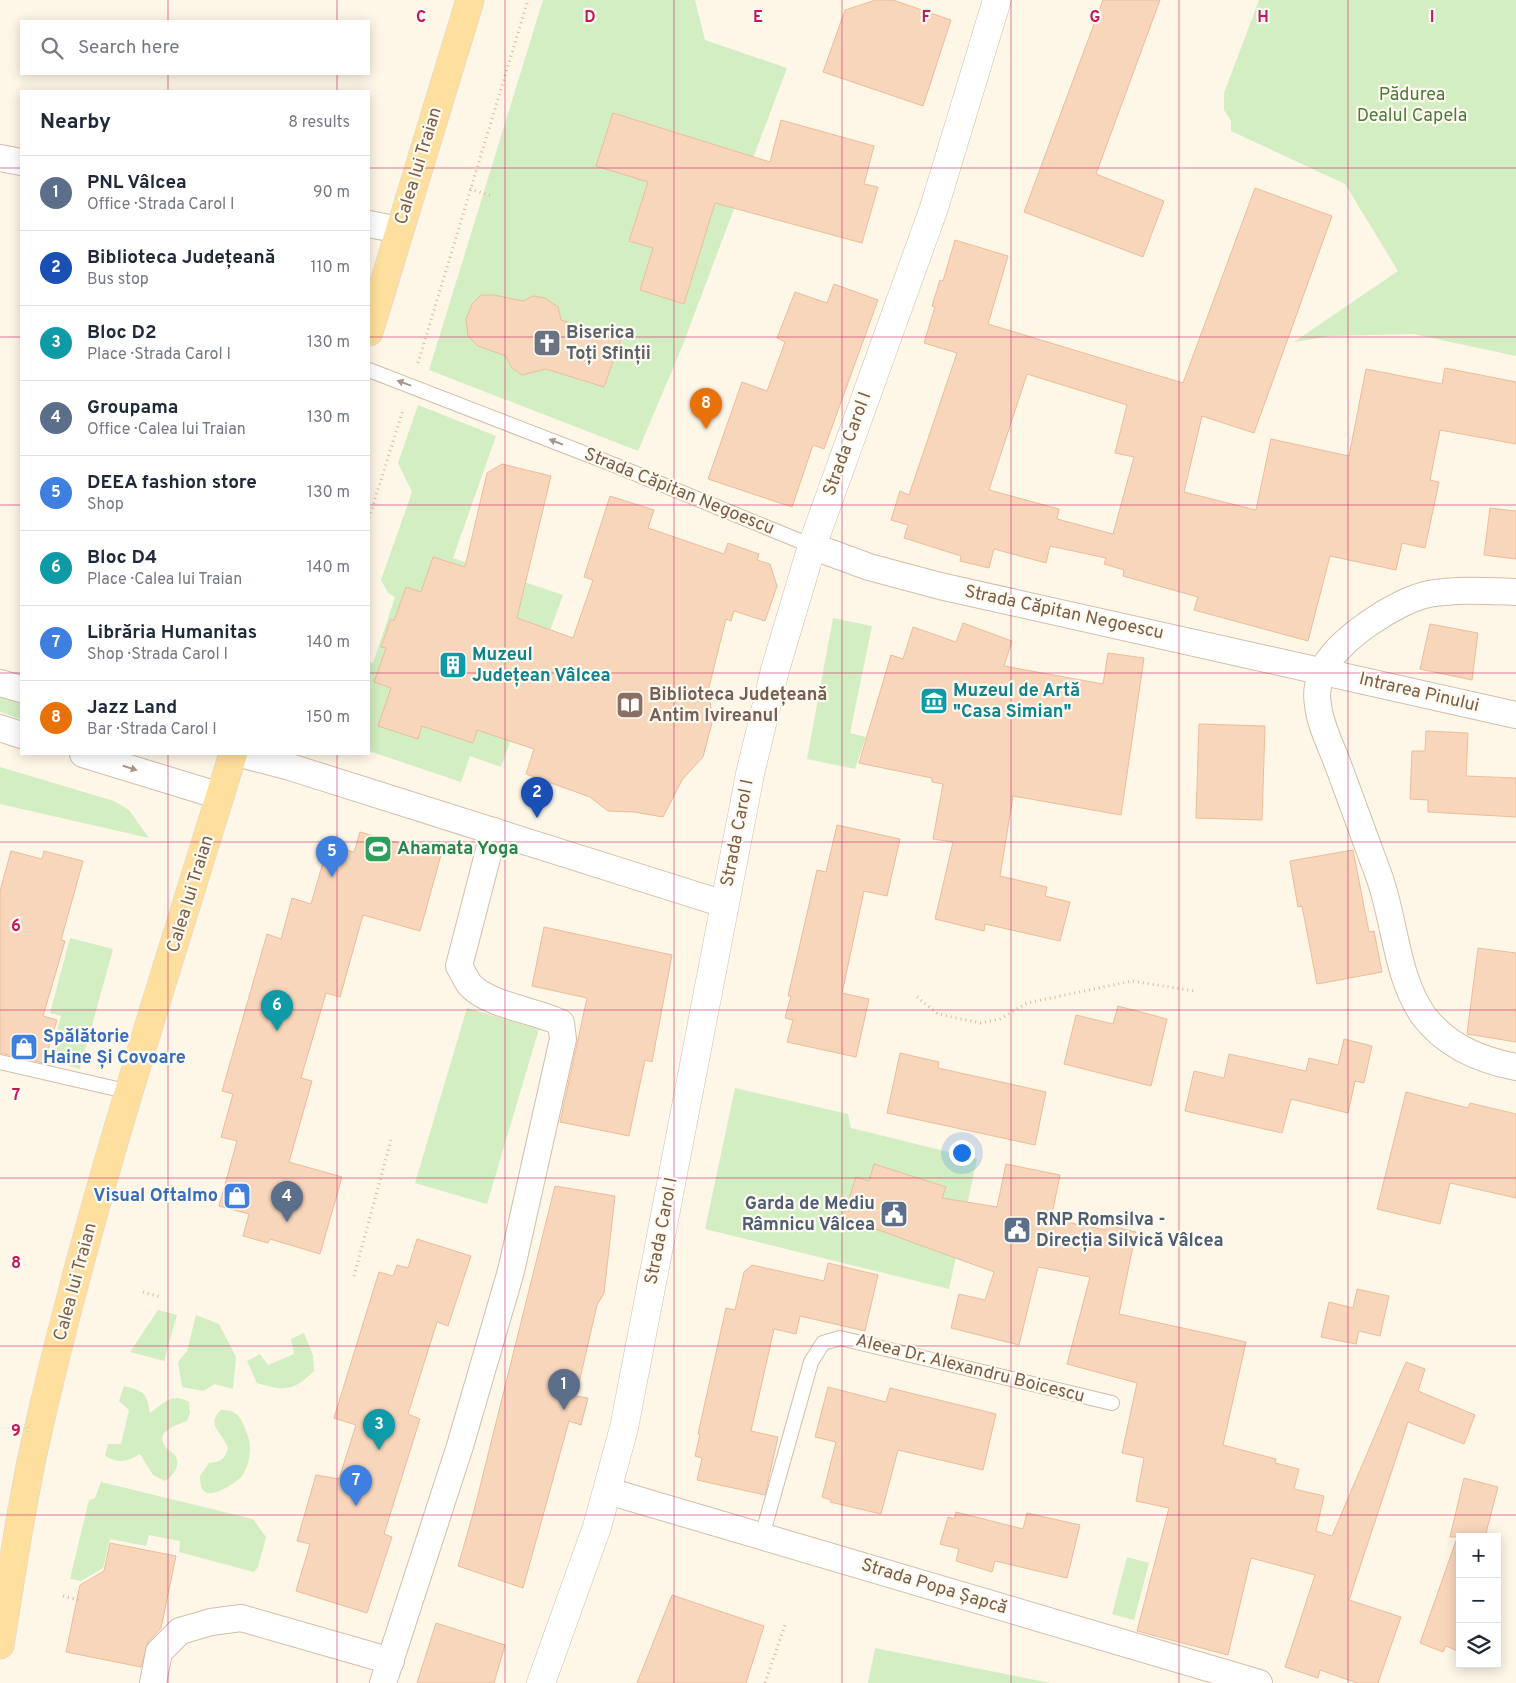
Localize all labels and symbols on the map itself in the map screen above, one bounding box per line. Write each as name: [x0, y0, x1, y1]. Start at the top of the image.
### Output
text: C: [416, 8, 426, 28]
text: D: [584, 8, 596, 28]
text: E: [753, 8, 763, 28]
text: F: [921, 8, 931, 28]
text: G: [1090, 8, 1100, 28]
text: H: [1257, 8, 1269, 28]
text: I: [1430, 8, 1434, 28]
park label: Pădurea Dealul Capela: [1357, 84, 1467, 128]
street label: Calea lui Traian: [390, 105, 448, 227]
place label: Biserica Toți Sfinții: [566, 322, 651, 366]
church icon: Biserica Toți Sfinții: [532, 328, 562, 358]
one-way arrow: [396, 379, 411, 387]
pin: 8: [690, 388, 722, 429]
street label: Strada Carol I: [819, 389, 877, 499]
one-way arrow: [548, 438, 563, 446]
street label: Strada Căpitan Negoescu: [580, 443, 778, 541]
street label: Strada Căpitan Negoescu: [962, 581, 1166, 645]
place label: Muzeul Județean Vâlcea: [472, 644, 611, 688]
building icon: Muzeul Județean Vâlcea: [438, 650, 468, 680]
street label: Intrarea Pinului: [1357, 668, 1481, 718]
place label: Muzeul de Artă "Casa Simian": [953, 680, 1080, 724]
place label: Biblioteca Județeană Antim Ivireanul: [649, 684, 827, 728]
museum icon: Muzeul de Artă "Casa Simian": [919, 686, 949, 716]
library icon: Biblioteca Județeană Antim Ivireanul: [615, 690, 645, 720]
one-way arrow: [122, 765, 137, 773]
pin: 2: [521, 777, 553, 818]
street label: Strada Carol I: [716, 777, 760, 889]
street label: Calea lui Traian: [162, 833, 220, 955]
sports icon: Ahamata Yoga: [363, 834, 393, 864]
pin: 5: [316, 836, 348, 877]
place label: Ahamata Yoga: [397, 838, 518, 861]
text: 6: [11, 917, 21, 937]
pin: 6: [261, 990, 293, 1031]
place label: Spălătorie Haine Și Covoare: [43, 1026, 186, 1070]
shop icon: Spălătorie Haine Și Covoare: [9, 1032, 39, 1062]
text: 7: [12, 1086, 20, 1106]
your location: [949, 1140, 975, 1166]
street label: Strada Carol I: [640, 1175, 684, 1287]
shop icon: Visual Oftalmo: [222, 1181, 252, 1211]
pin: 4: [271, 1181, 303, 1222]
place label: Visual Oftalmo: [93, 1185, 218, 1208]
place label: Garda de Mediu Râmnicu Vâlcea: [742, 1193, 875, 1237]
public building icon: Garda de Mediu Râmnicu Vâlcea: [879, 1199, 909, 1229]
place label: RNP Romsilva - Direcția Silvică Vâlcea: [1036, 1209, 1223, 1253]
public building icon: RNP Romsilva - Direcția Silvică Vâlcea: [1002, 1215, 1032, 1245]
street label: Calea lui Traian: [49, 1220, 103, 1344]
text: 8: [11, 1254, 21, 1274]
street label: Aleea Dr. Alexandru Boicescu: [853, 1329, 1087, 1409]
pin: 1: [548, 1369, 580, 1410]
pin: 3: [363, 1409, 395, 1450]
text: 9: [11, 1422, 21, 1442]
pin: 7: [340, 1465, 372, 1506]
street label: Strada Popa Șapcă: [858, 1554, 1010, 1620]

